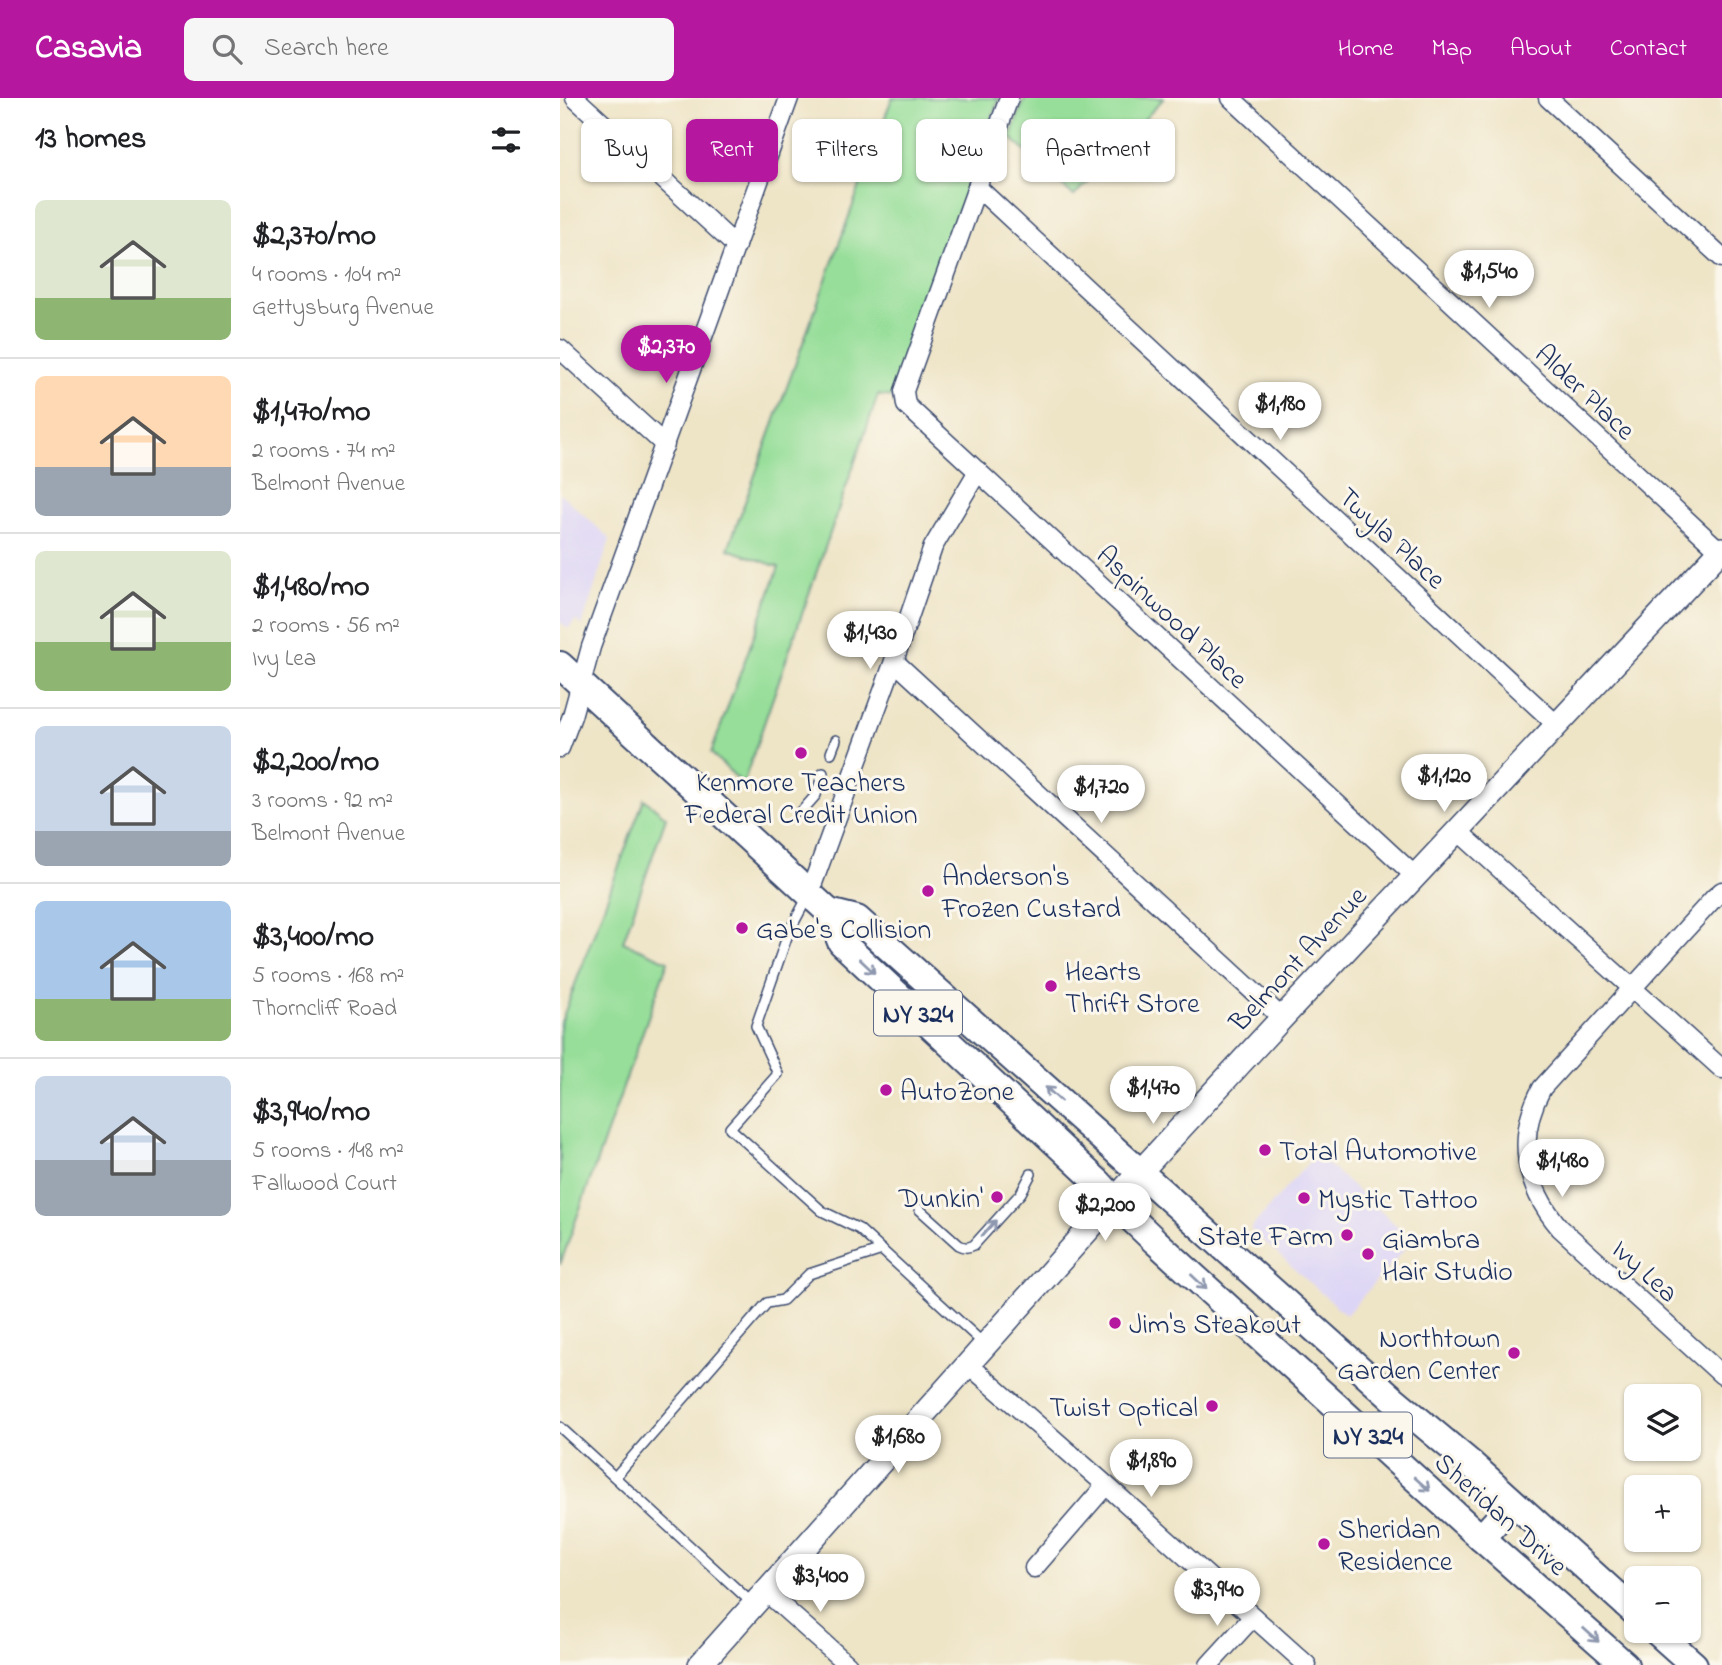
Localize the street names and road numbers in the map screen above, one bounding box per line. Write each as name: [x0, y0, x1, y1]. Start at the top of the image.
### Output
street label: Alder Place: [1524, 336, 1644, 452]
street label: Twyla Place: [1327, 479, 1454, 601]
street label: Aspinwood Place: [1085, 537, 1256, 700]
street label: Belmont Avenue: [1220, 878, 1378, 1043]
road number: NY 324: [874, 991, 962, 1036]
street label: Ivy Lea: [1601, 1231, 1686, 1314]
road number: NY 324: [1324, 1412, 1412, 1458]
street label: Sheridan Drive: [1424, 1444, 1576, 1587]

